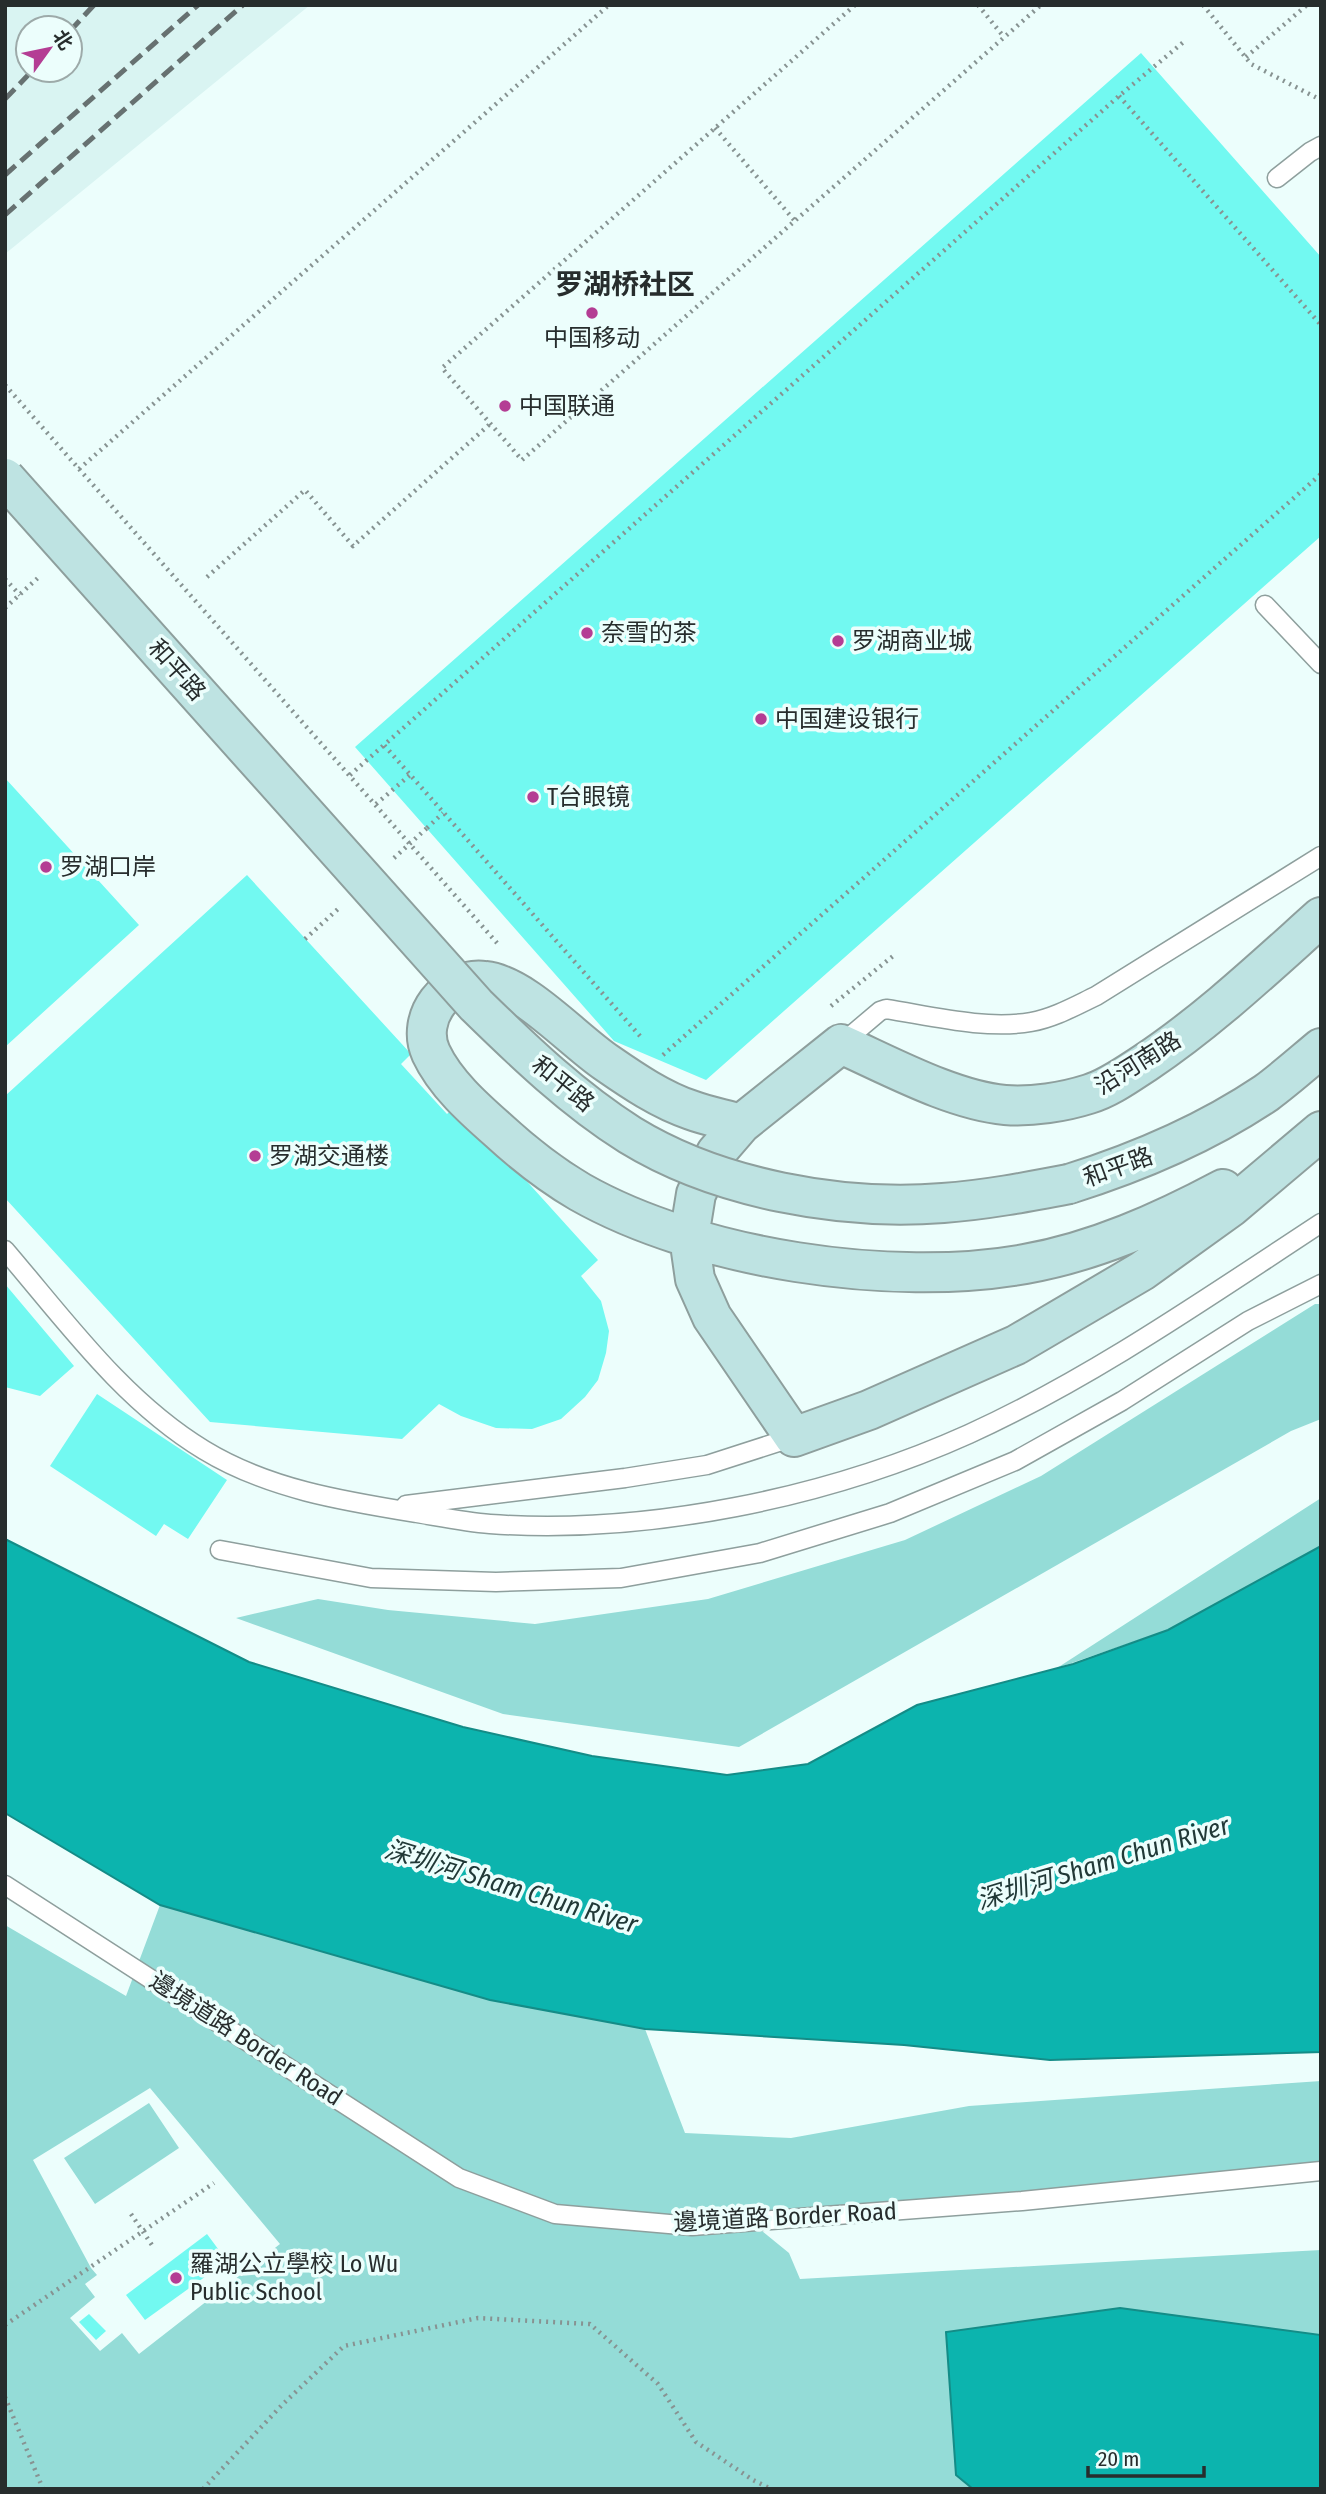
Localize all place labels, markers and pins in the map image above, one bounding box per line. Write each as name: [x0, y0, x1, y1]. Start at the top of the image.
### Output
marker: 中国移动: [584, 305, 600, 321]
place label: 中国移动: [544, 324, 640, 352]
place label: 中国联通: [519, 392, 615, 420]
marker: 中国联通: [497, 398, 513, 414]
place label: 奈雪的茶: [601, 619, 697, 647]
marker: 奈雪的茶: [579, 625, 595, 641]
place label: 罗湖商业城: [852, 627, 972, 655]
marker: 罗湖商业城: [830, 633, 846, 649]
place label: 中国建设银行: [775, 705, 919, 733]
marker: 中国建设银行: [753, 711, 769, 727]
place label: T台眼镜: [547, 783, 630, 811]
marker: T台眼镜: [525, 789, 541, 805]
place label: 罗湖口岸: [60, 853, 156, 881]
marker: 罗湖口岸: [38, 859, 54, 875]
place label: 罗湖交通楼: [269, 1142, 389, 1170]
marker: 罗湖交通楼: [247, 1148, 263, 1164]
place label: 羅湖公立學校 Lo Wu Public School: [190, 2250, 398, 2306]
marker: 羅湖公立學校 Lo Wu Public School: [168, 2270, 184, 2286]

